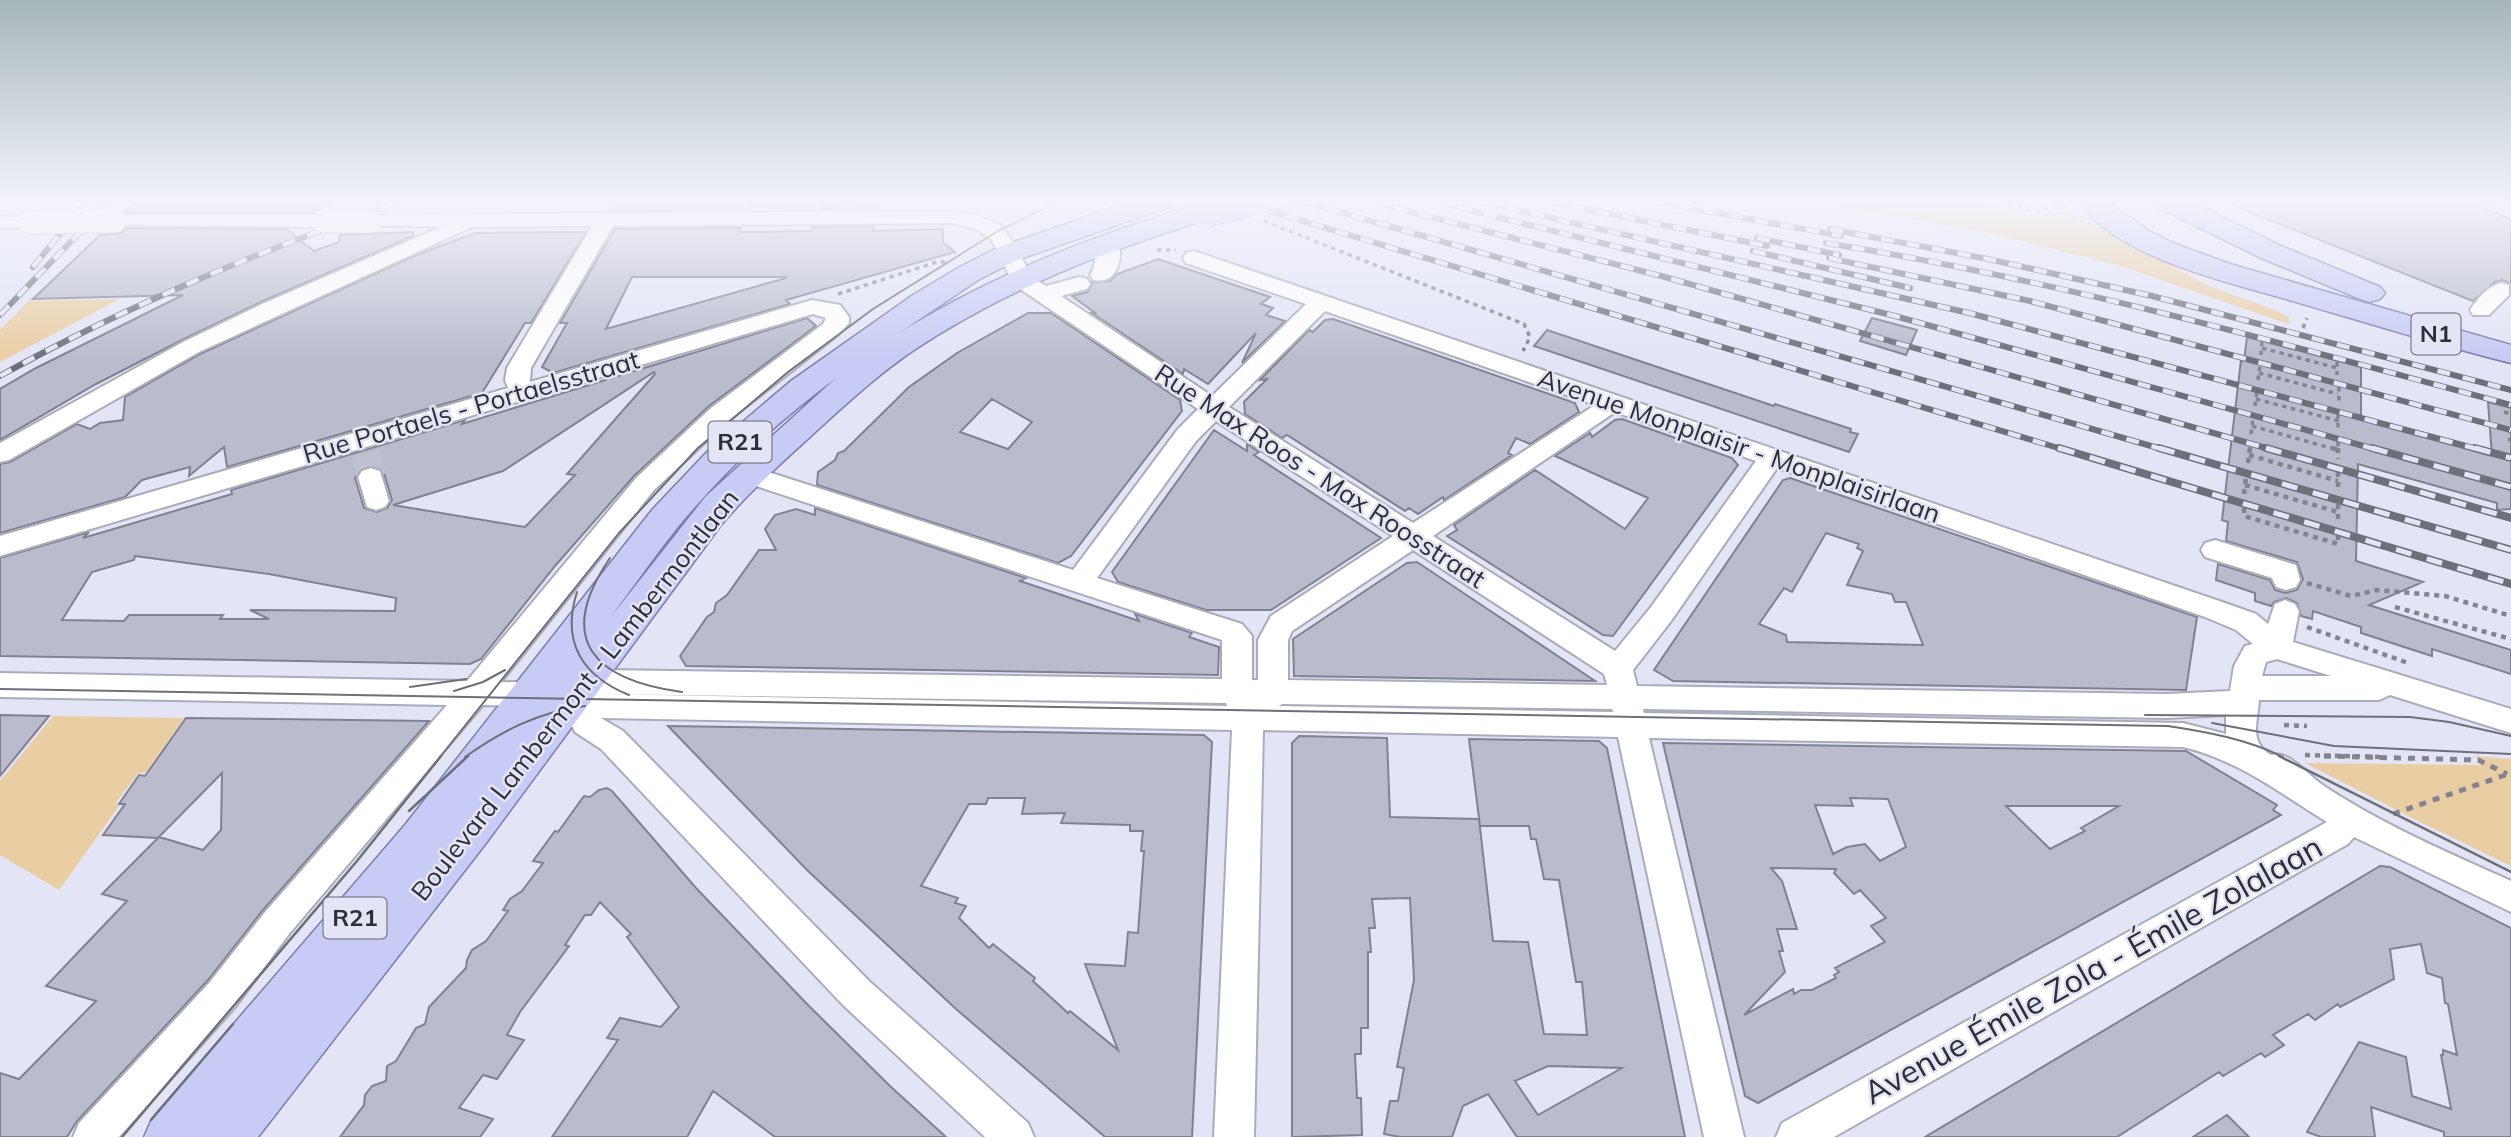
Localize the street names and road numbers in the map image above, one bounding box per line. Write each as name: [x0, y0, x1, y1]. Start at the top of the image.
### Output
road number: N1: [2412, 314, 2460, 354]
street label: Rue Portaels - Portaelsstraat: [299, 343, 643, 470]
street label: Rue Max Roos - Max Roosstraat: [1149, 356, 1492, 595]
street label: Avenue Monplaisir - Monplaisirlaan: [1534, 361, 1945, 530]
road number: R21: [708, 422, 772, 462]
street label: Boulevard Lambermont - Lambermontlaan: [404, 482, 746, 907]
street label: Avenue Émile Zola - Émile Zolalaan: [1856, 826, 2329, 1112]
road number: R21: [324, 898, 386, 938]

